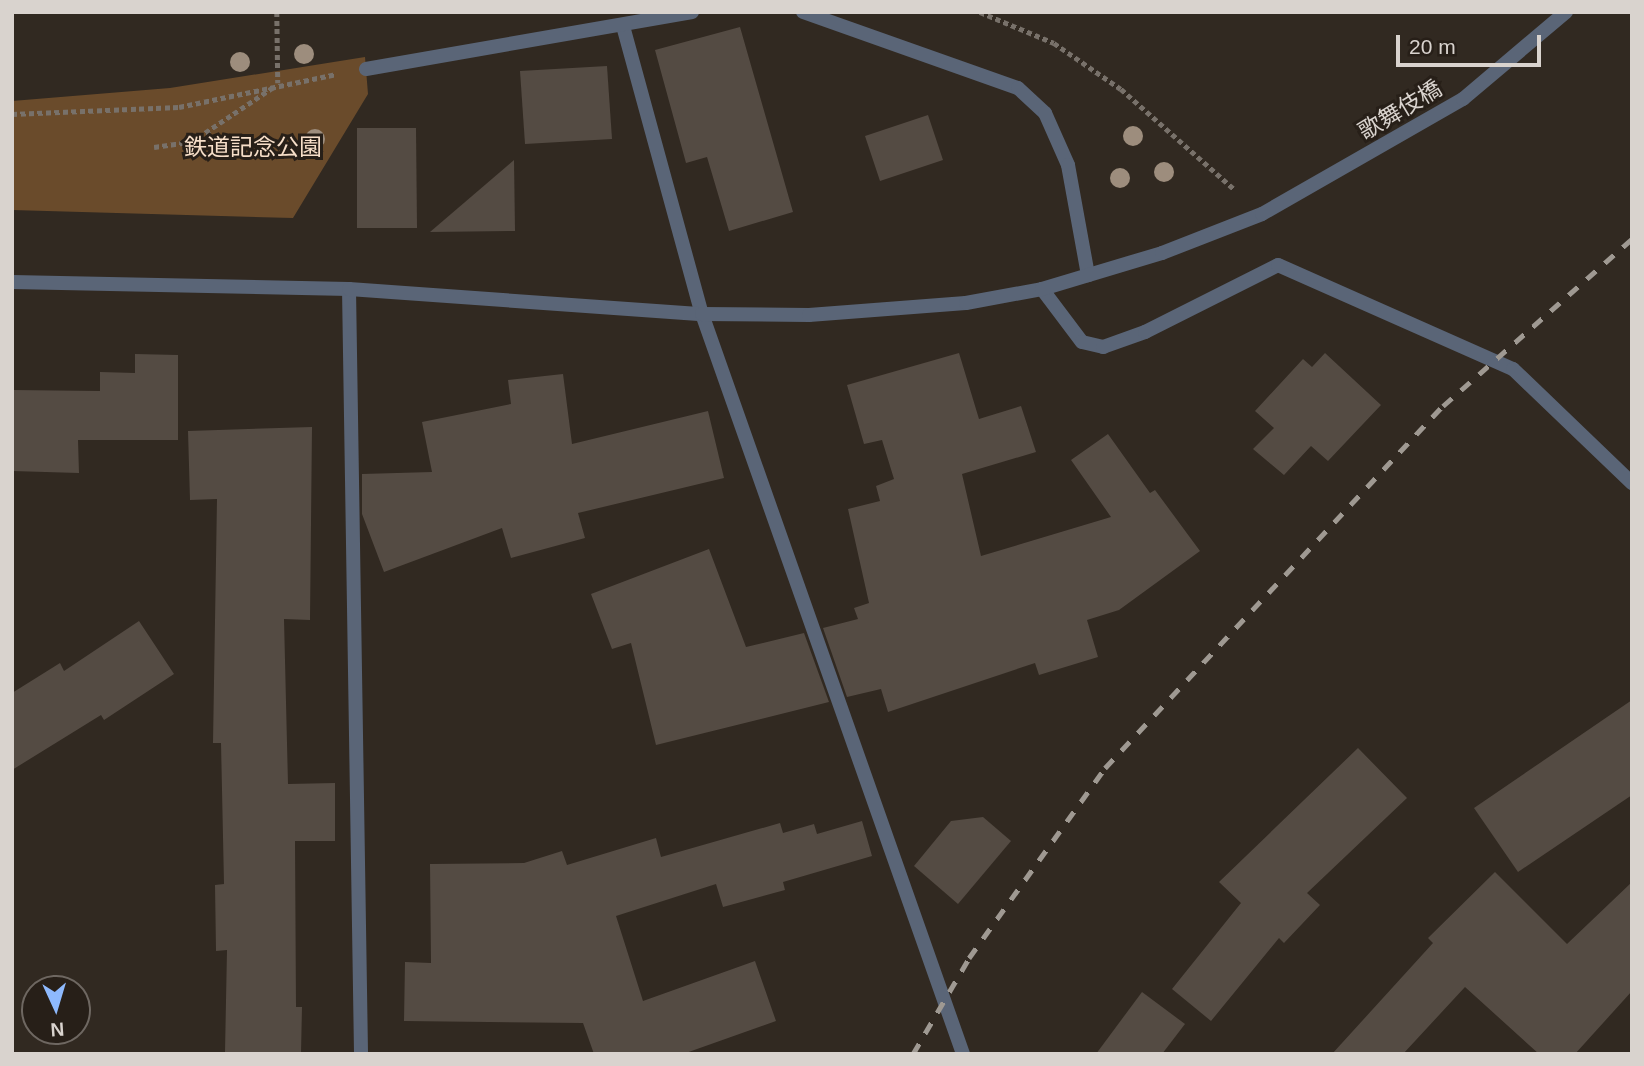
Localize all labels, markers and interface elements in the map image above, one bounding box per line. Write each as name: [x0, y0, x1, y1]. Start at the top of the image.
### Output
scale bar: [1399, 21, 1544, 65]
text: 20 m: [1409, 35, 1456, 58]
street label: 歌舞伎橋: [1353, 74, 1447, 146]
park label: 鉄道記念公園: [184, 133, 322, 161]
north arrow: [21, 975, 91, 1045]
text: N: [50, 1018, 65, 1040]

